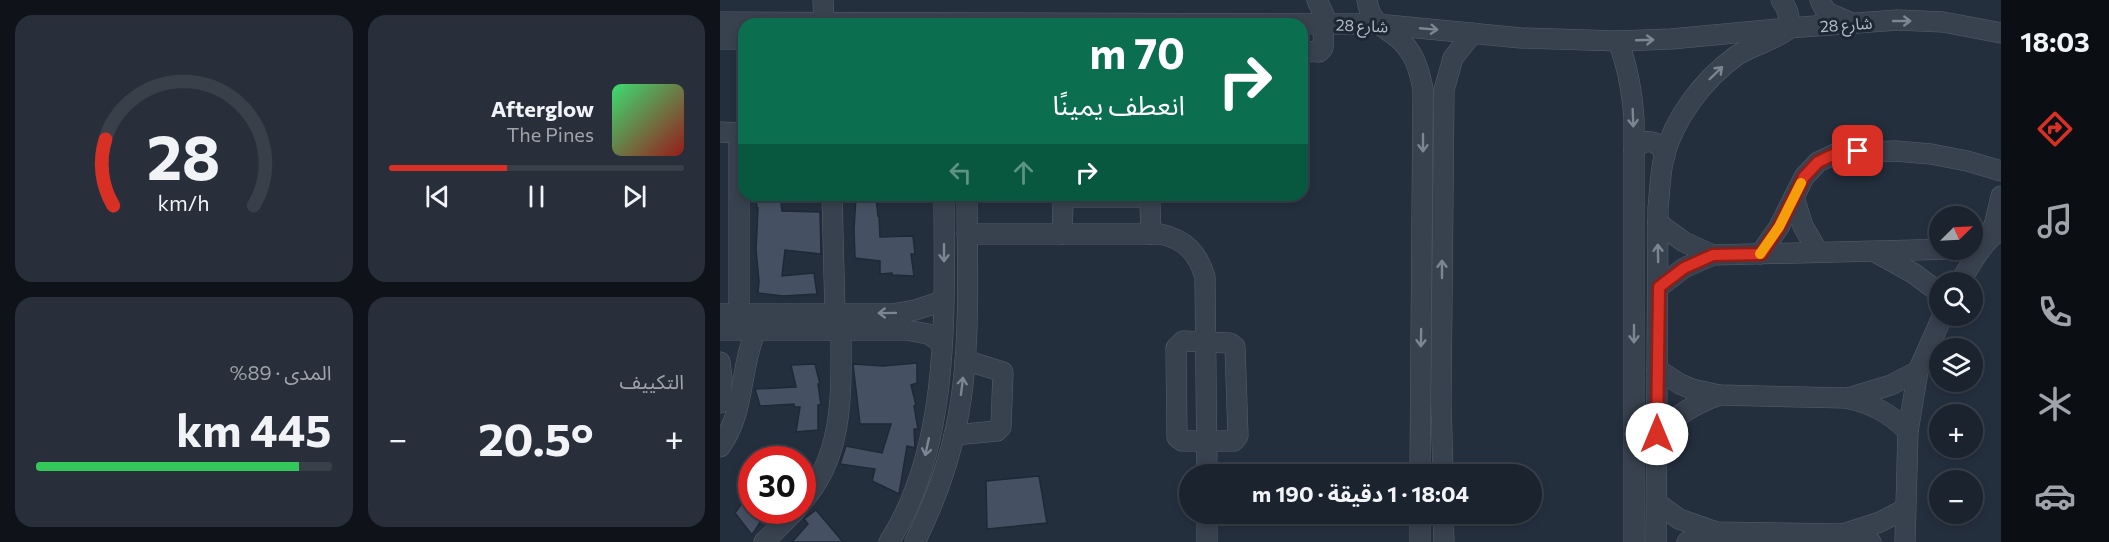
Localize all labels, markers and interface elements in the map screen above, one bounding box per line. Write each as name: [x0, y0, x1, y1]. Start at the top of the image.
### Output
street label: شارع 28: [1819, 13, 1873, 39]
street label: شارع 28: [1335, 15, 1389, 39]
one-way arrow: [1891, 15, 1911, 27]
one-way arrow: [1419, 24, 1439, 35]
text: 18:03: [2020, 25, 2090, 58]
text: 70 m: [1090, 26, 1185, 78]
one-way arrow: [1634, 34, 1654, 46]
icon: right: [1206, 42, 1284, 120]
one-way arrow: [1708, 66, 1723, 81]
text: انعطف يمينًا: [1052, 88, 1185, 121]
text: Afterglow: [491, 95, 594, 122]
one-way arrow: [1628, 108, 1639, 128]
icon: directions: [2034, 108, 2076, 150]
text: 28: [147, 117, 221, 193]
text: The Pines: [507, 122, 594, 146]
pin: [1832, 125, 1883, 176]
one-way arrow: [1417, 132, 1429, 152]
icon: arrive: [1841, 134, 1874, 167]
icon: left: [944, 156, 977, 189]
icon: ahead: [1007, 156, 1040, 189]
icon: right: [1070, 156, 1103, 189]
icon: previous: [421, 180, 454, 213]
icon: pause: [520, 180, 553, 213]
icon: next: [618, 180, 651, 213]
text: km/h: [158, 189, 210, 215]
icon: music: [2034, 200, 2076, 242]
north arrow: [1929, 206, 1983, 260]
map controls: [1929, 206, 1983, 524]
one-way arrow: [938, 243, 950, 263]
one-way arrow: [1652, 243, 1664, 263]
one-way arrow: [1436, 259, 1448, 279]
button: search: [1929, 272, 1983, 326]
icon: phone: [2034, 291, 2076, 333]
one-way arrow: [877, 308, 897, 319]
one-way arrow: [1628, 324, 1640, 344]
one-way arrow: [1416, 327, 1427, 347]
button: layers: [1929, 338, 1983, 392]
text: المدى · 89%: [230, 360, 332, 384]
text: التكييف: [620, 369, 684, 393]
one-way arrow: [957, 377, 968, 397]
icon: climate: [2034, 383, 2076, 425]
text: 445 km: [176, 401, 332, 456]
position arrow: [1625, 402, 1689, 466]
button: +: [1929, 404, 1983, 458]
text: 20.5°: [478, 410, 594, 465]
text: −: [389, 417, 407, 458]
text: +: [665, 417, 684, 458]
one-way arrow: [921, 437, 932, 457]
speed limit sign: 30: [738, 446, 816, 524]
button: −: [1929, 470, 1983, 524]
icon: car: [2034, 475, 2076, 517]
text: 18:04 · 1 دقيقة · 190 m: [1252, 480, 1469, 507]

